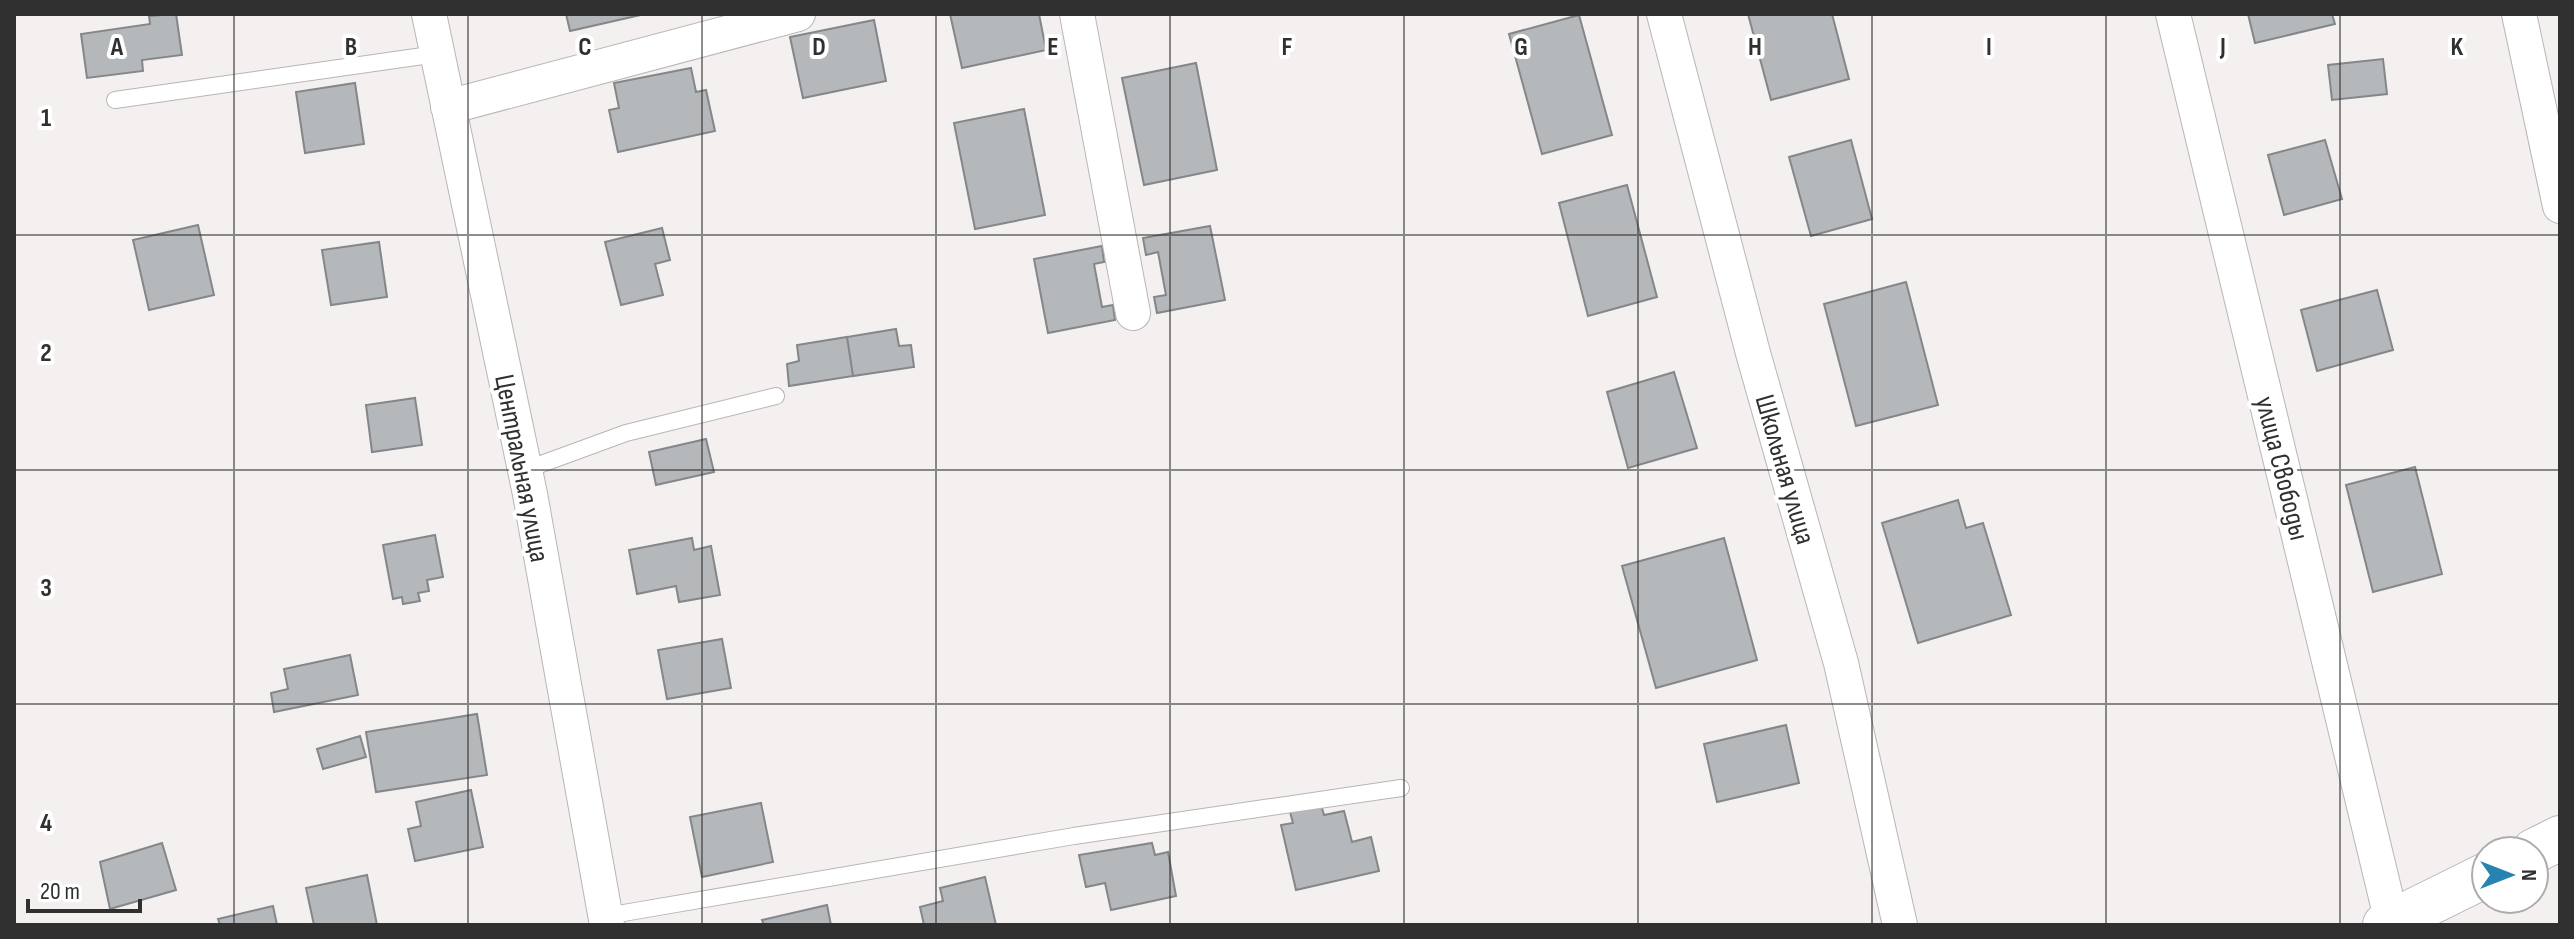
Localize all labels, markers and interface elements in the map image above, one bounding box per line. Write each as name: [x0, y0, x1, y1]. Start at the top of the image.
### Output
text: A: [110, 32, 124, 63]
text: B: [345, 32, 357, 63]
text: C: [578, 32, 592, 63]
text: D: [812, 32, 826, 63]
text: E: [1047, 32, 1059, 63]
text: F: [1282, 32, 1293, 63]
text: G: [1514, 32, 1528, 63]
text: H: [1748, 32, 1762, 63]
text: I: [1986, 32, 1992, 63]
text: J: [2219, 32, 2226, 63]
text: K: [2451, 32, 2464, 63]
text: 1: [41, 103, 51, 134]
text: 2: [40, 338, 52, 369]
street label: Центральная улица: [487, 372, 556, 565]
street label: Школьная улица: [1747, 391, 1822, 548]
street label: улица Свободы: [2248, 393, 2315, 544]
text: 3: [40, 573, 52, 604]
text: 4: [40, 808, 52, 839]
north arrow: [2470, 835, 2550, 915]
scale bar: [28, 863, 140, 913]
text: N: [2515, 869, 2542, 881]
text: 20 m: [40, 877, 80, 906]

